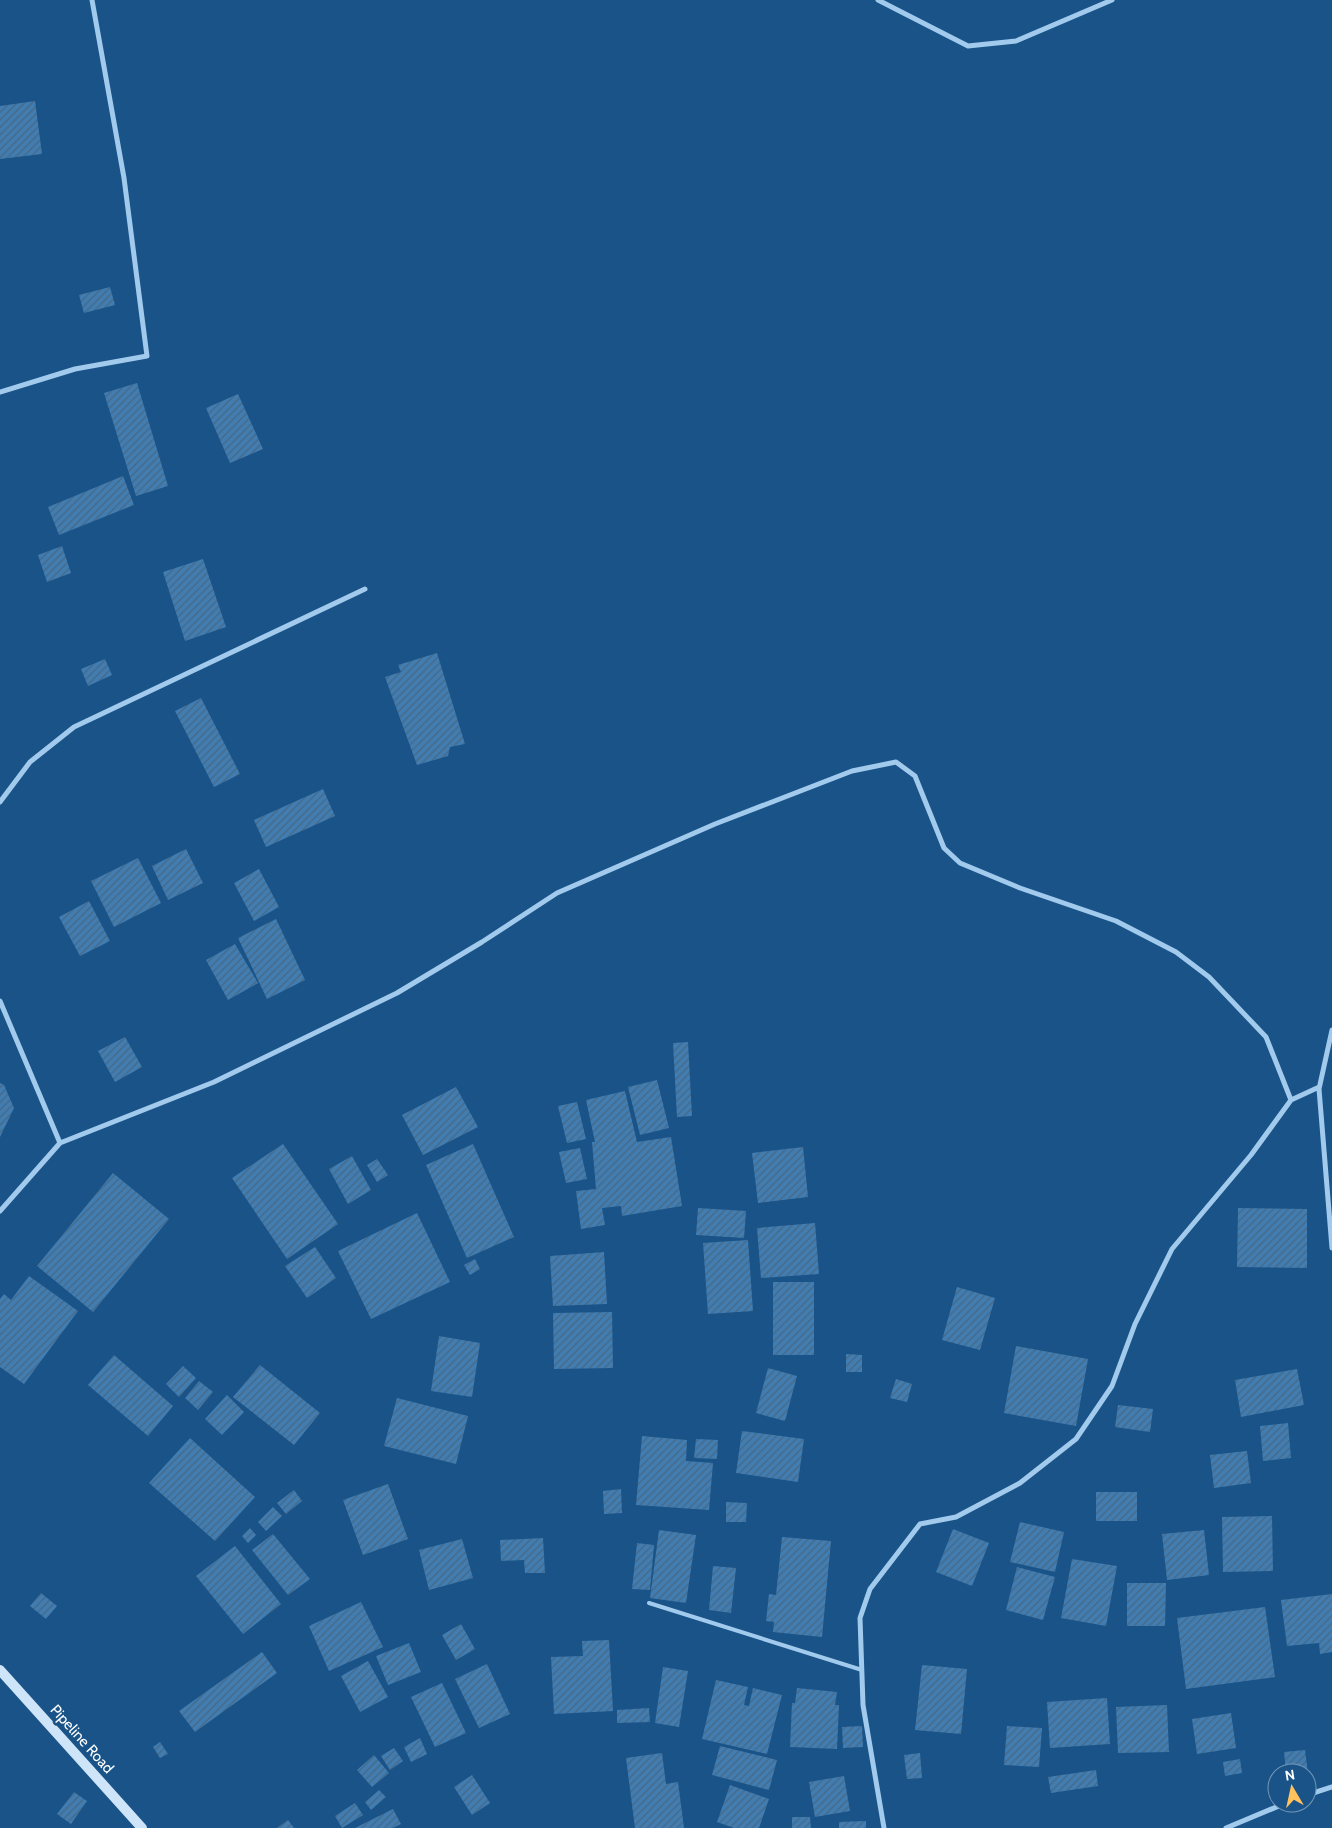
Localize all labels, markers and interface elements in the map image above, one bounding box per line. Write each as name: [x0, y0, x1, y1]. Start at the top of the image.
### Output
street label: Pipeline Road: [46, 1701, 118, 1777]
north arrow: [1267, 1763, 1317, 1813]
text: N: [1284, 1765, 1296, 1785]

